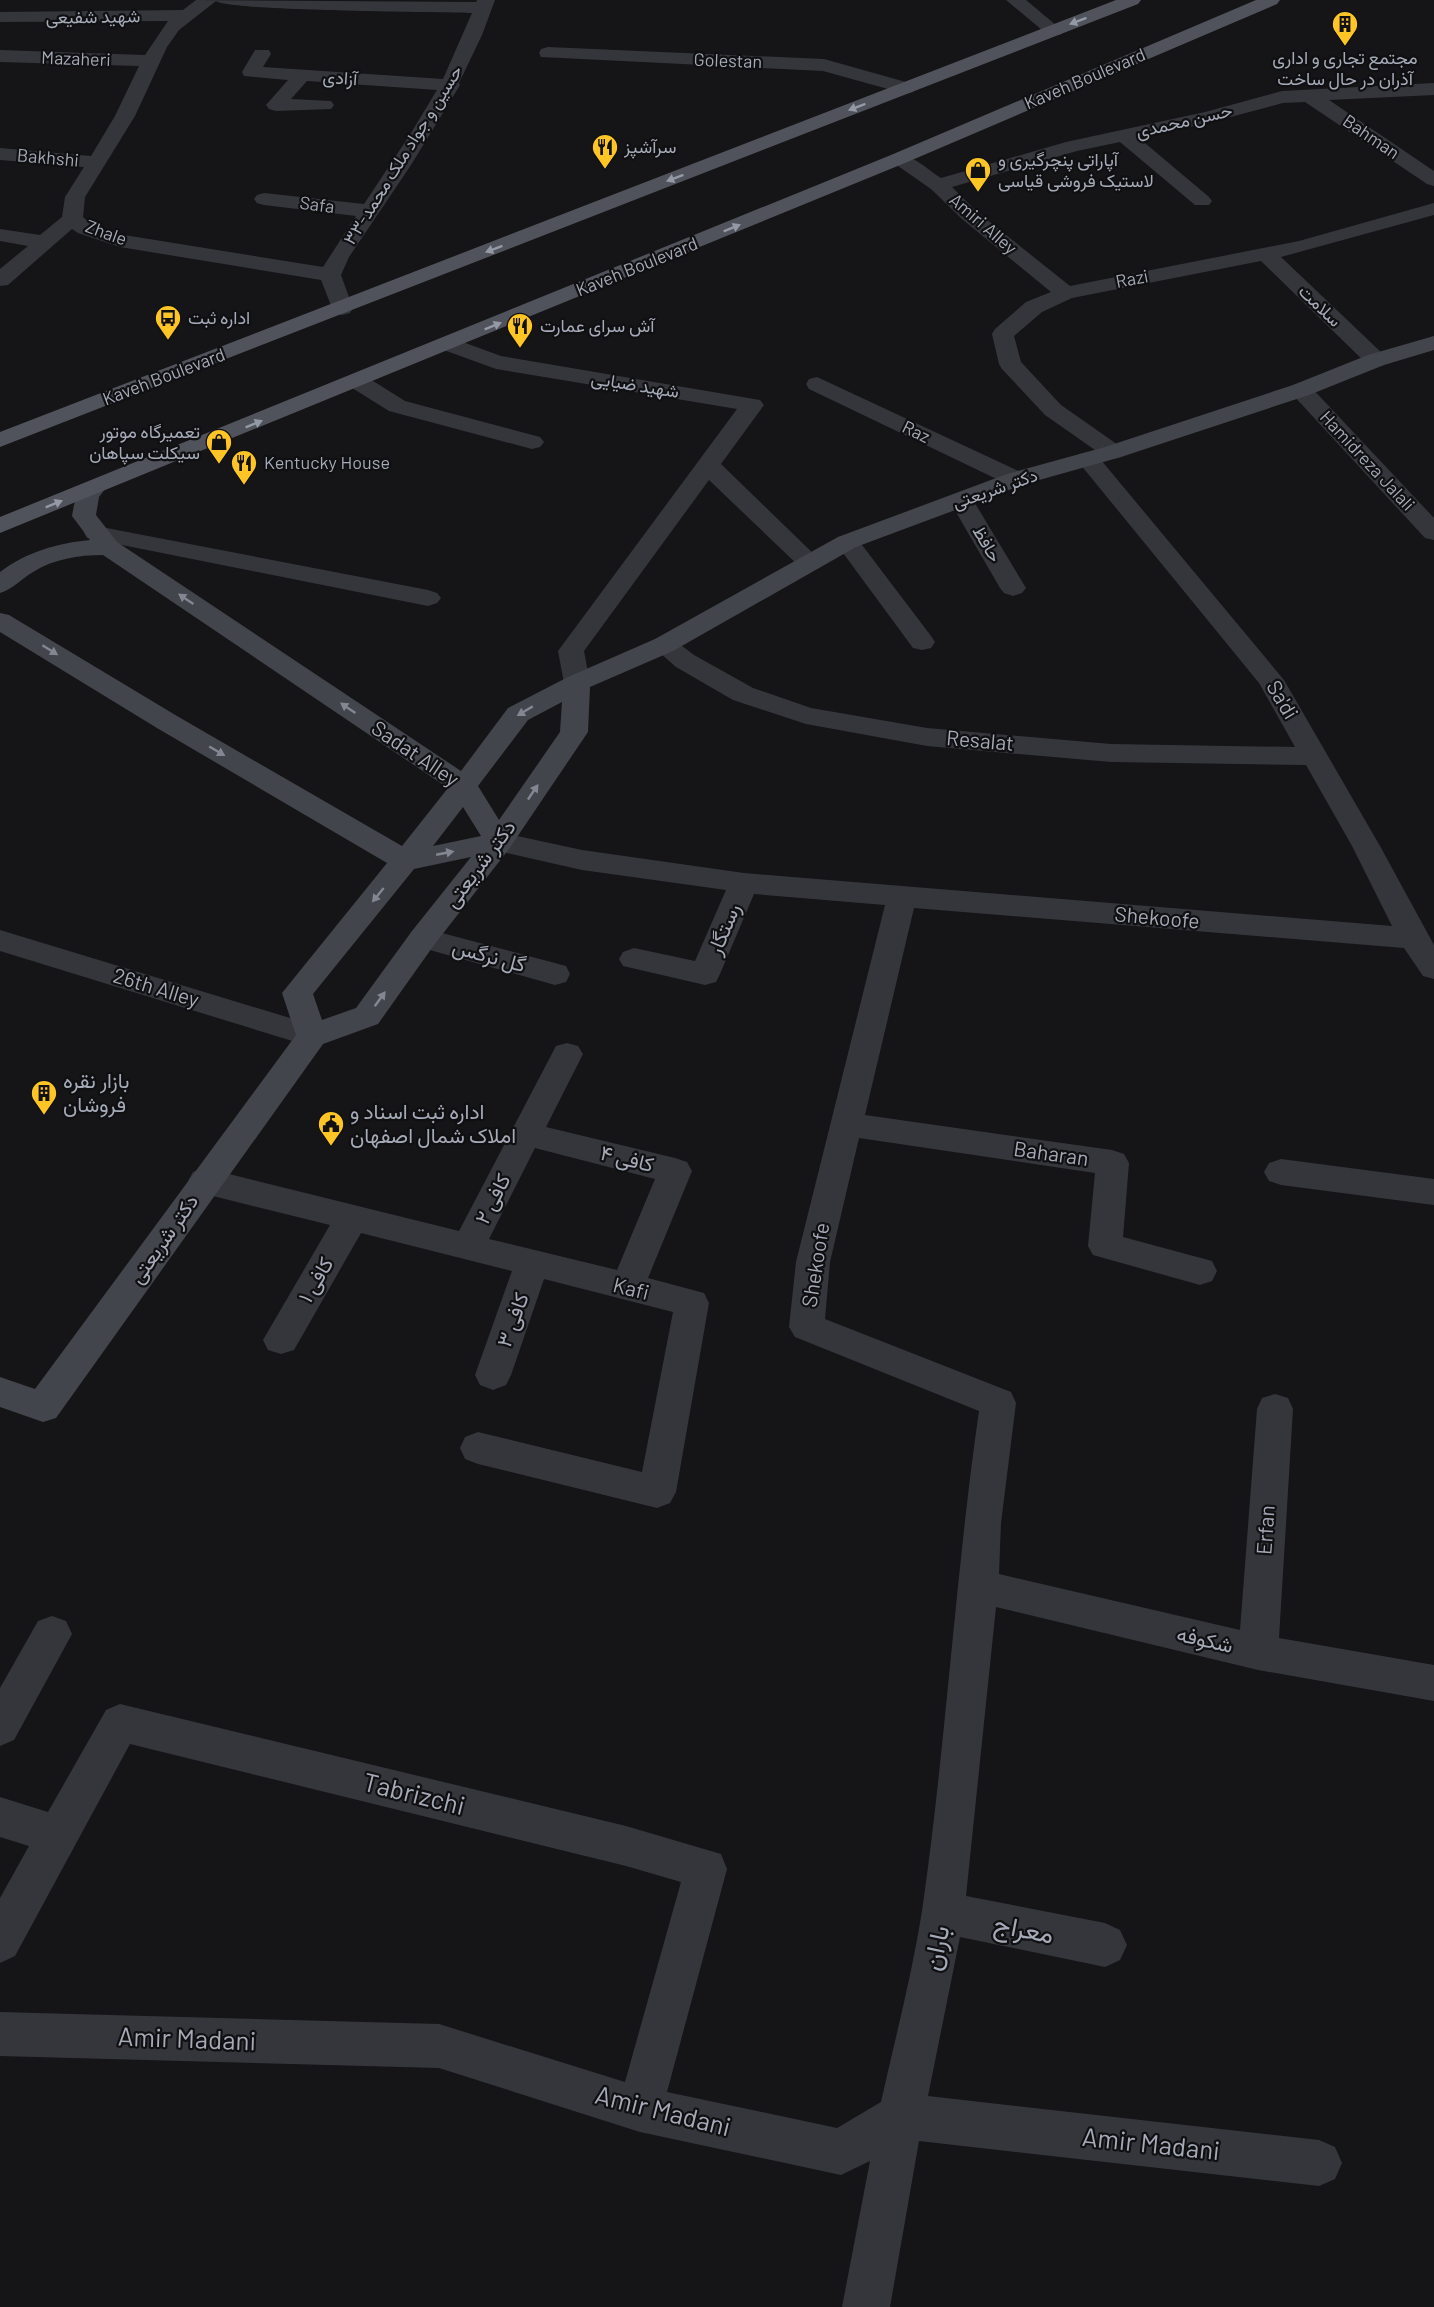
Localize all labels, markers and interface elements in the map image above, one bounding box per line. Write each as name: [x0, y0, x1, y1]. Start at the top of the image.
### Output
street label: شهید شفیعی: [46, 4, 140, 29]
building icon: مجتمع تجاری و اداری آذران در حال ساخت: [1330, 9, 1360, 47]
one-way arrow: [1069, 17, 1087, 27]
street label: Kaveh Boulevard: [1021, 43, 1148, 113]
street label: Mazaheri: [41, 46, 111, 70]
place label: مجتمع تجاری و اداری آذران در حال ساخت: [1272, 46, 1418, 90]
street label: Golestan: [693, 48, 763, 72]
street label: ۳۳-حسین و جواد ملک محمد: [338, 61, 467, 249]
street label: آزادی: [322, 65, 360, 90]
street label: حسن محمدی: [1133, 98, 1234, 143]
one-way arrow: [848, 103, 866, 113]
street label: Bahman: [1339, 109, 1404, 163]
restaurant icon: سرآشپز: [590, 132, 620, 170]
place label: سرآشپز: [623, 135, 676, 159]
street label: Bakhshi: [16, 143, 80, 171]
place label: آپاراتی پنچرگیری و لاستیک فروشی قیاسی: [998, 148, 1154, 192]
shop icon: آپاراتی پنچرگیری و لاستیک فروشی قیاسی: [963, 155, 993, 193]
one-way arrow: [666, 174, 684, 183]
street label: Amiri Alley: [945, 188, 1022, 258]
street label: Safa: [298, 191, 336, 217]
street label: Zhale: [83, 214, 130, 250]
one-way arrow: [723, 223, 741, 232]
street label: Kaveh Boulevard: [573, 232, 701, 300]
one-way arrow: [484, 244, 502, 254]
street label: Razi: [1114, 264, 1150, 292]
street label: سلامت: [1295, 280, 1347, 331]
bus stop icon: اداره ثبت: [153, 303, 183, 341]
place label: اداره ثبت: [188, 306, 250, 329]
restaurant icon: آش سرای عمارت: [505, 311, 535, 349]
place label: آش سرای عمارت: [540, 314, 656, 337]
one-way arrow: [484, 321, 502, 330]
street label: Kaveh Boulevard: [99, 343, 228, 410]
street label: شهید ضیایی: [589, 366, 681, 403]
street label: Hamidreza Jalali: [1316, 406, 1420, 515]
street label: Raz: [899, 415, 934, 447]
one-way arrow: [246, 418, 264, 428]
place label: تعمیرگاه موتور سیکلت سپاهان: [89, 420, 200, 465]
shop icon: تعمیرگاه موتور سیکلت سپاهان: [204, 427, 234, 465]
restaurant icon: Kentucky House: [229, 448, 259, 486]
place label: Kentucky House: [264, 451, 390, 473]
street label: دکتر شریعتی: [949, 463, 1040, 514]
one-way arrow: [45, 499, 63, 508]
street label: حافظ: [969, 521, 1007, 566]
one-way arrow: [179, 593, 195, 605]
one-way arrow: [42, 645, 58, 656]
street label: Sa'di: [1262, 675, 1305, 723]
one-way arrow: [340, 703, 356, 714]
one-way arrow: [517, 705, 534, 716]
street label: Sadat Alley: [367, 714, 465, 791]
street label: Resalat: [945, 724, 1015, 755]
one-way arrow: [209, 746, 225, 757]
one-way arrow: [527, 784, 539, 800]
street label: دکتر شریعتی: [438, 814, 521, 913]
one-way arrow: [436, 848, 455, 857]
one-way arrow: [371, 887, 384, 903]
street label: رستگار: [700, 899, 746, 960]
street label: Shekoofe: [1114, 900, 1201, 933]
street label: گل نرگس: [449, 933, 529, 978]
street label: 26th Alley: [111, 962, 203, 1012]
one-way arrow: [374, 991, 386, 1007]
place label: بازار نقره فروشان: [63, 1067, 129, 1118]
building icon: بازار نقره فروشان: [29, 1078, 59, 1116]
place label: اداره ثبت اسناد و املاک شمال اصفهان: [350, 1098, 516, 1149]
public building icon: اداره ثبت اسناد و املاک شمال اصفهان: [316, 1109, 346, 1147]
street label: Baharan: [1012, 1135, 1090, 1170]
street label: کافی ۴: [598, 1139, 657, 1177]
street label: کافی ۲: [468, 1169, 516, 1228]
street label: دکتر شریعتی: [123, 1189, 204, 1289]
street label: Shekoofe: [796, 1221, 834, 1309]
street label: کافی ۱: [292, 1252, 338, 1307]
street label: Kafi: [611, 1271, 652, 1304]
street label: کافی ۳: [490, 1289, 534, 1350]
street label: Erfan: [1250, 1504, 1279, 1556]
street label: شکوفه: [1174, 1620, 1236, 1659]
street label: Tabrizchi: [360, 1765, 468, 1820]
street label: معراج: [991, 1907, 1057, 1952]
street label: باران: [915, 1922, 956, 1973]
street label: Amir Madani: [117, 2020, 257, 2055]
street label: Amir Madani: [592, 2078, 734, 2141]
street label: Amir Madani: [1081, 2120, 1222, 2165]

